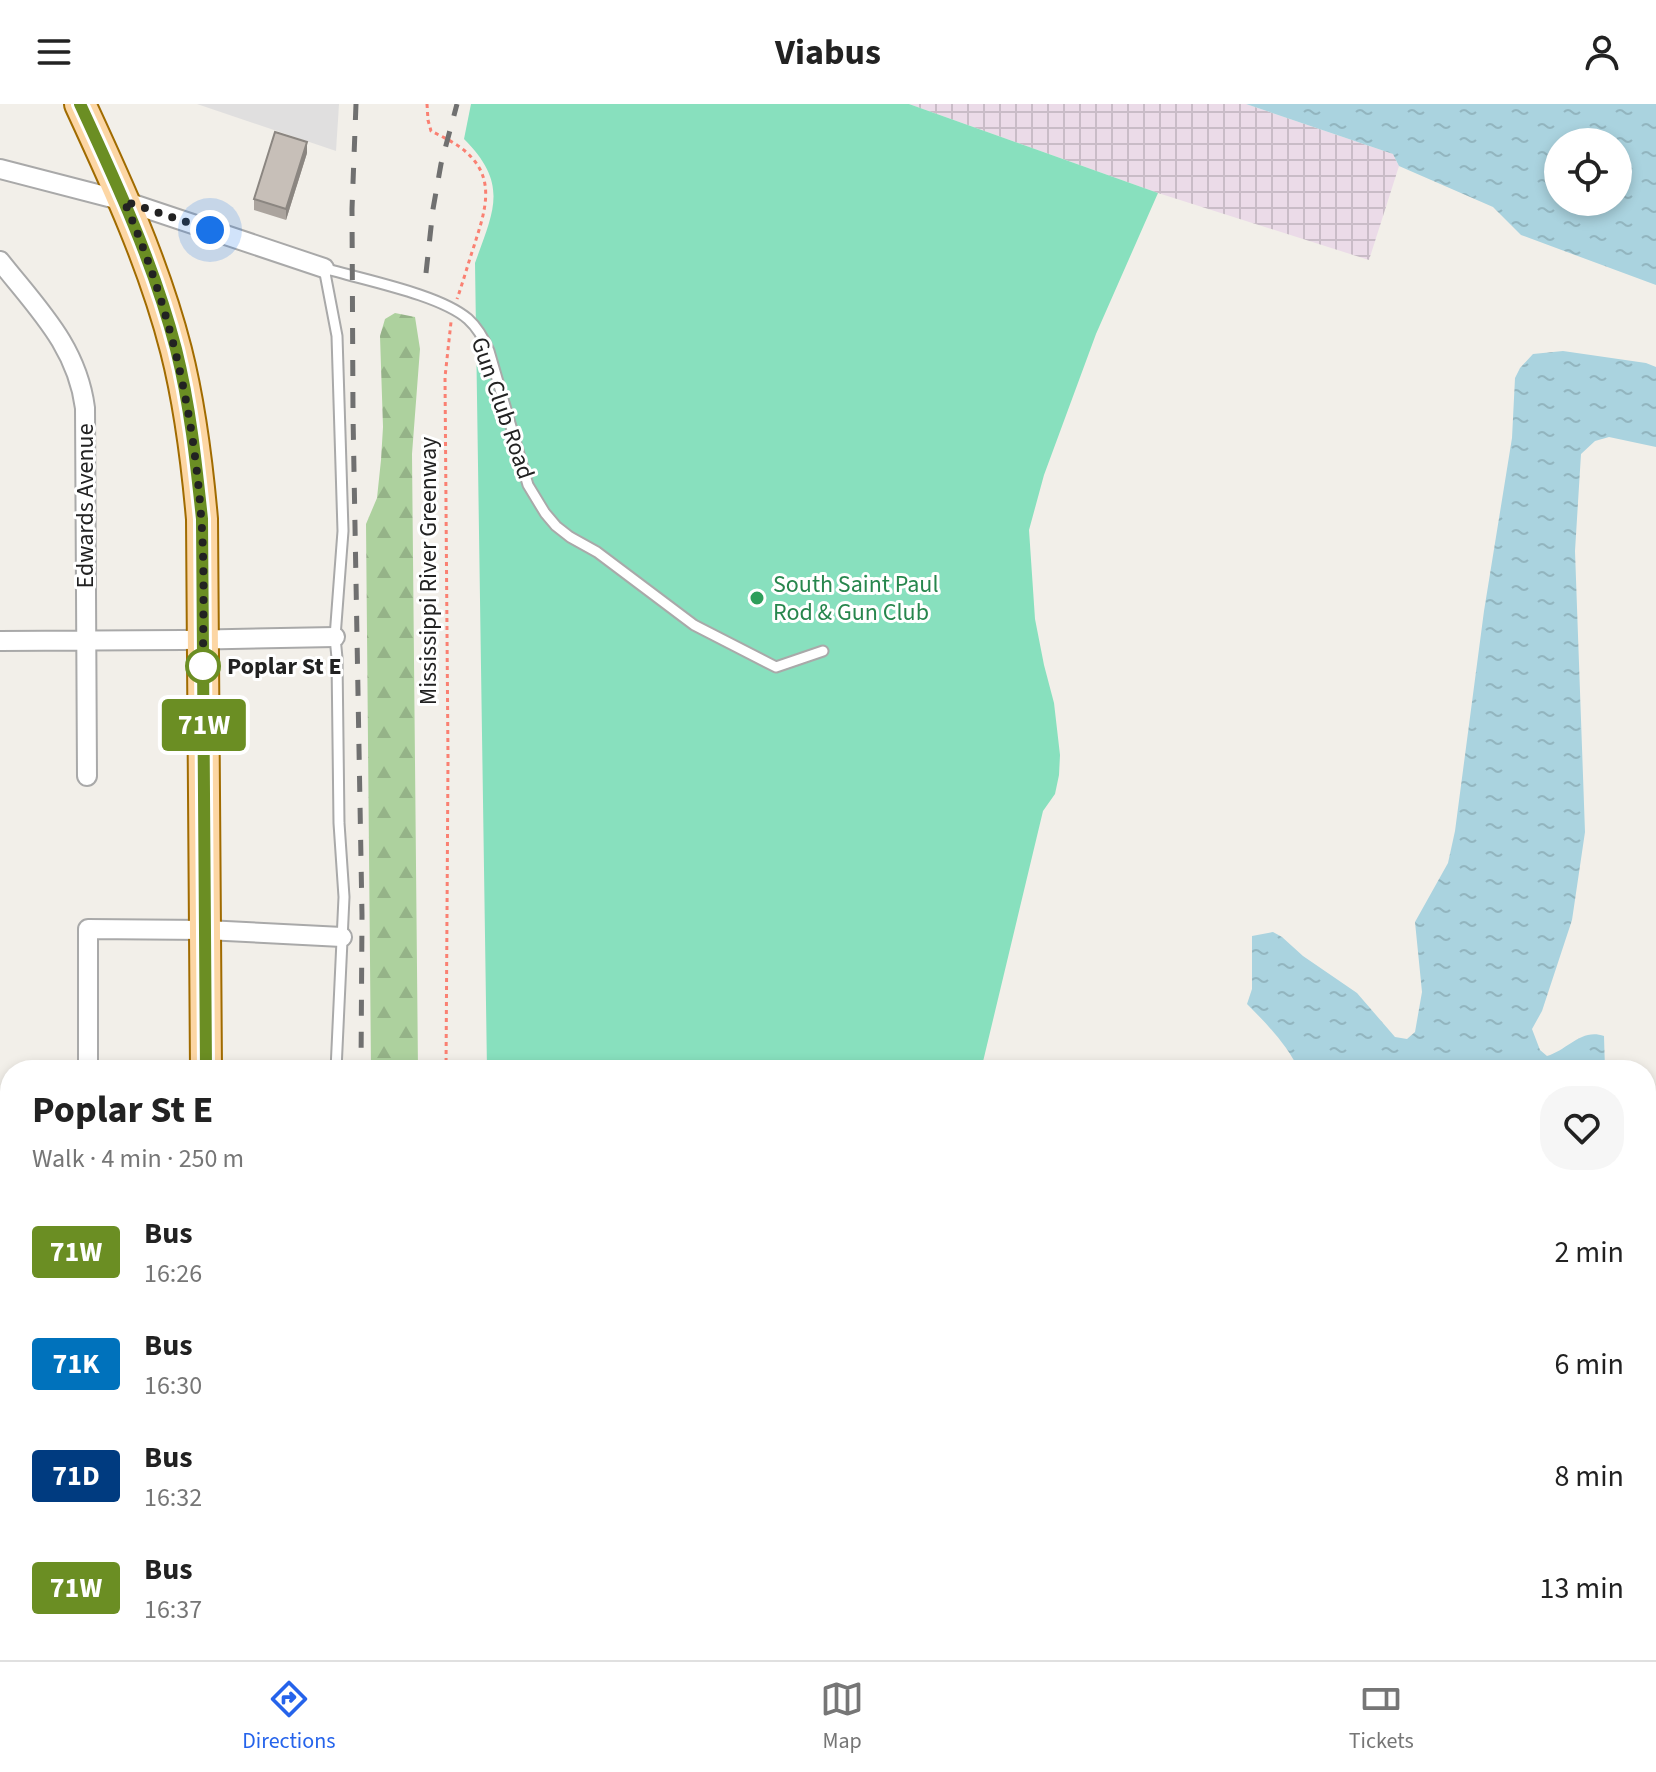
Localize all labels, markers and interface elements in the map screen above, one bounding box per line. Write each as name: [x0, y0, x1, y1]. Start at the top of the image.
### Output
text: Viabus: [775, 27, 881, 78]
icon: menu: [32, 30, 76, 74]
icon: person: [1580, 30, 1624, 74]
map controls: [1544, 128, 1632, 216]
button: locate: [1544, 128, 1632, 216]
your location: [190, 210, 230, 250]
street label: Gun Club Road: [462, 332, 543, 484]
street label: Edwards Avenue: [68, 423, 103, 589]
street label: Mississippi River Greenway: [411, 437, 446, 705]
place label: South Saint Paul Rod & Gun Club: [773, 567, 939, 630]
marker: South Saint Paul Rod & Gun Club: [748, 589, 766, 607]
marker: Poplar St E: [186, 649, 220, 683]
place label: Poplar St E: [227, 649, 342, 684]
line badge: 71W: [158, 699, 250, 751]
text: 71W: [178, 705, 230, 745]
text: Poplar St E: [32, 1083, 213, 1137]
button: heart: [1540, 1086, 1624, 1170]
text: Walk · 4 min · 250 m: [32, 1140, 244, 1177]
text: Bus: [144, 1212, 192, 1255]
text: 2 min: [1554, 1231, 1624, 1274]
text: 71W: [50, 1232, 102, 1272]
text: 16:26: [144, 1255, 202, 1292]
text: Bus: [144, 1324, 192, 1367]
text: 6 min: [1554, 1343, 1624, 1386]
text: 71K: [53, 1344, 99, 1384]
text: 16:30: [144, 1367, 202, 1404]
text: Bus: [144, 1436, 192, 1479]
text: 8 min: [1554, 1455, 1624, 1498]
text: 71D: [52, 1456, 100, 1496]
text: 16:32: [144, 1479, 202, 1516]
text: Bus: [144, 1548, 192, 1591]
text: 13 min: [1540, 1567, 1624, 1610]
text: 71W: [50, 1568, 102, 1608]
text: 16:37: [144, 1591, 202, 1628]
tab: Directions: [242, 1677, 335, 1757]
tab: Map: [820, 1677, 864, 1757]
tab: Tickets: [1349, 1677, 1414, 1757]

